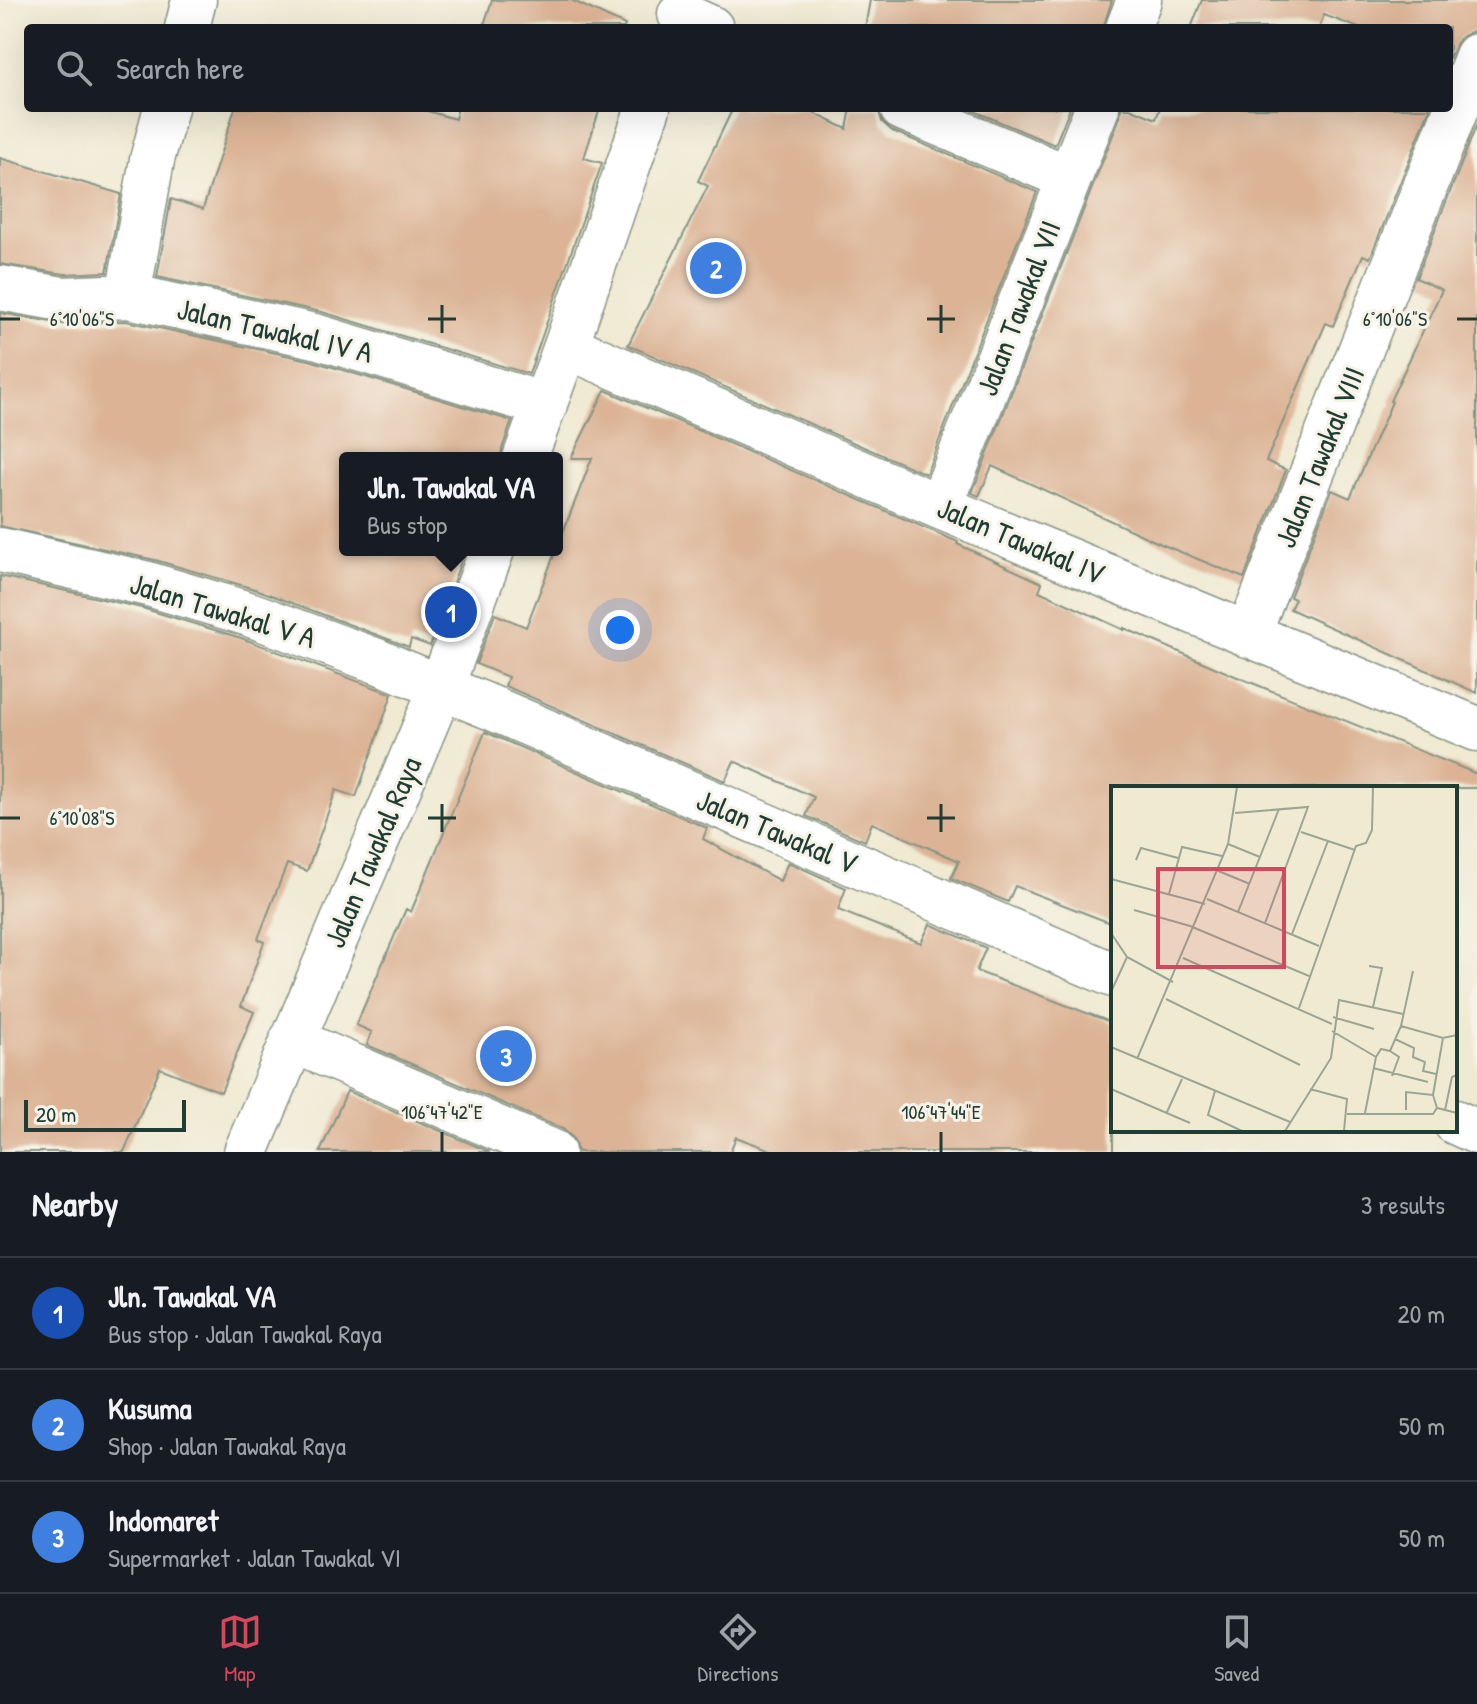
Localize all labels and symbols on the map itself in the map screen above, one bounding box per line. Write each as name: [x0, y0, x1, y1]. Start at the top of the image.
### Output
street label: Jalan Tawakal VII: [966, 215, 1070, 401]
pin: 2: [690, 238, 742, 298]
street label: Jalan Tawakal IV A: [174, 288, 377, 372]
text: 6°10'06"S: [50, 305, 114, 332]
text: 6°10'06"S: [1363, 305, 1427, 332]
street label: Jalan Tawakal VIII: [1265, 361, 1373, 553]
street label: Jalan Tawakal IV: [931, 487, 1111, 593]
street label: Jalan Tawakal V A: [125, 563, 321, 657]
pin: 1: [425, 582, 477, 642]
your location: [600, 610, 640, 650]
street label: Jalan Tawakal Raya: [314, 750, 430, 953]
street label: Jalan Tawakal V: [691, 779, 863, 883]
inset map: [1111, 786, 1457, 1132]
text: 6°10'08"S: [50, 804, 114, 831]
pin: 3: [480, 1026, 532, 1086]
scale bar: [24, 1096, 186, 1132]
text: 106°47'42"E: [401, 1098, 483, 1125]
text: 106°47'44"E: [901, 1098, 981, 1125]

